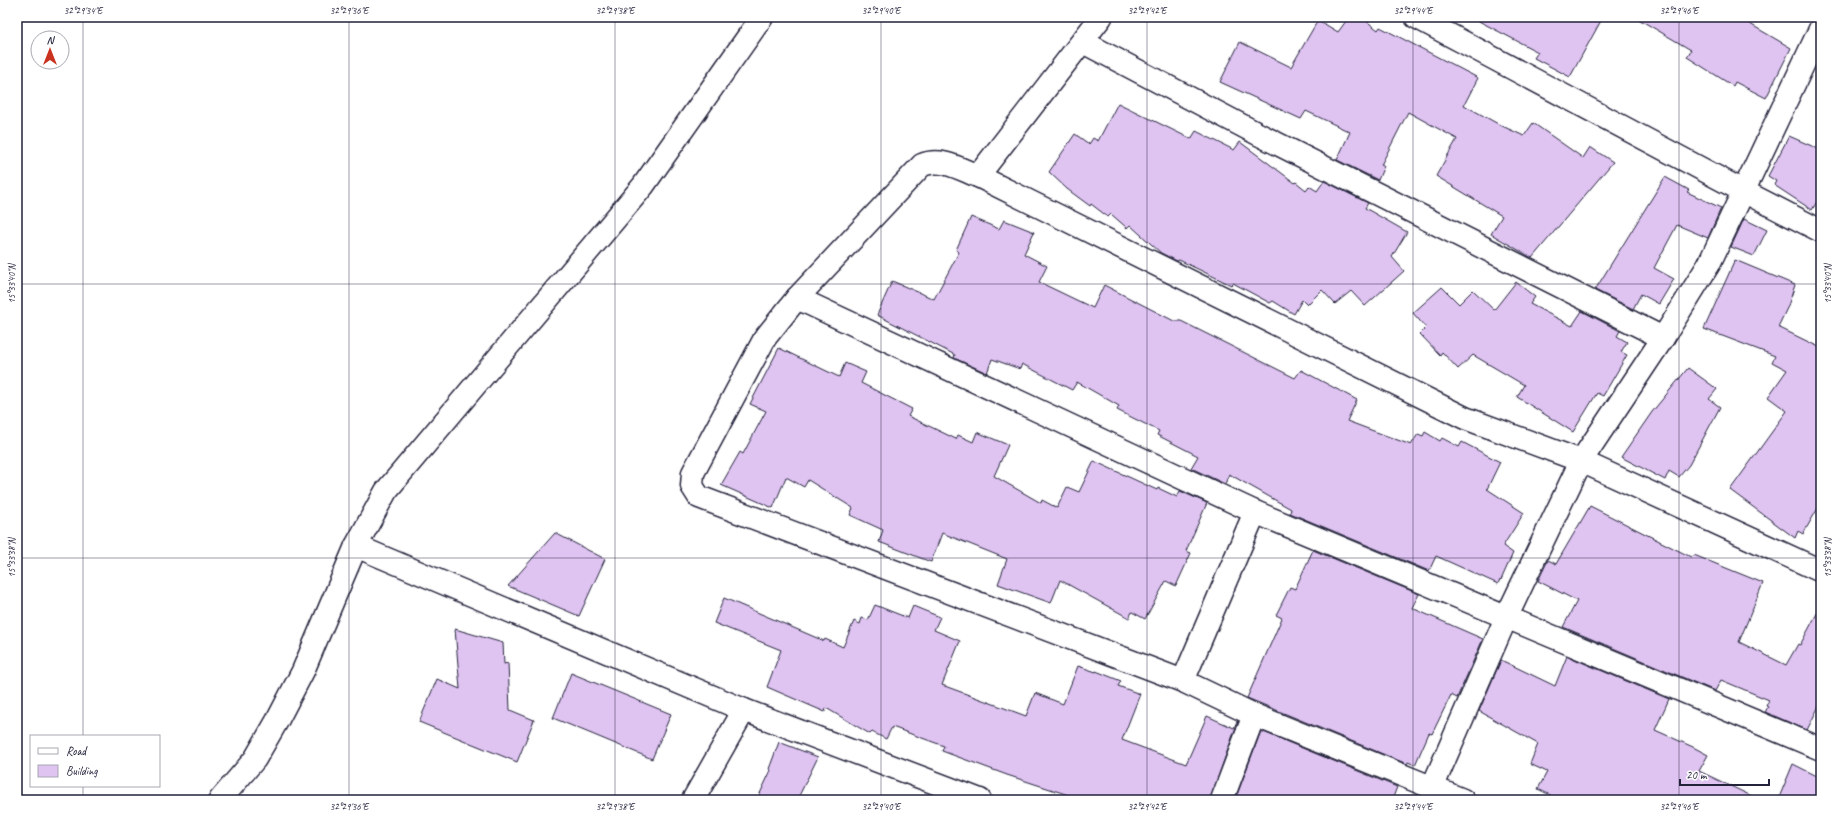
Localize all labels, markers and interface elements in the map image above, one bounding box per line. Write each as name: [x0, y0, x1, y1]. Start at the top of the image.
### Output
text: 32°29'34"E: [64, 4, 104, 17]
text: 32°29'36"E: [330, 4, 370, 17]
text: 32°29'38"E: [596, 4, 636, 17]
text: 32°29'40"E: [862, 4, 902, 17]
text: 32°29'42"E: [1128, 4, 1168, 17]
text: 32°29'44"E: [1394, 4, 1434, 17]
text: 32°29'46"E: [1660, 4, 1700, 17]
north arrow: [30, 30, 70, 70]
text: N: [47, 33, 56, 47]
text: 15°33'40"N: [5, 262, 18, 304]
text: 15°33'40"N: [1821, 262, 1834, 304]
text: 15°33'38"N: [5, 536, 18, 578]
text: 15°33'38"N: [1821, 536, 1834, 578]
legend: [30, 735, 160, 787]
text: Road: [66, 743, 88, 759]
scale bar: [1680, 761, 1769, 787]
text: Building: [66, 763, 98, 779]
text: 20 m: [1686, 767, 1708, 783]
text: 32°29'36"E: [330, 800, 370, 813]
text: 32°29'38"E: [596, 800, 636, 813]
text: 32°29'40"E: [862, 800, 902, 813]
text: 32°29'42"E: [1128, 800, 1168, 813]
text: 32°29'44"E: [1394, 800, 1434, 813]
text: 32°29'46"E: [1660, 800, 1700, 813]

